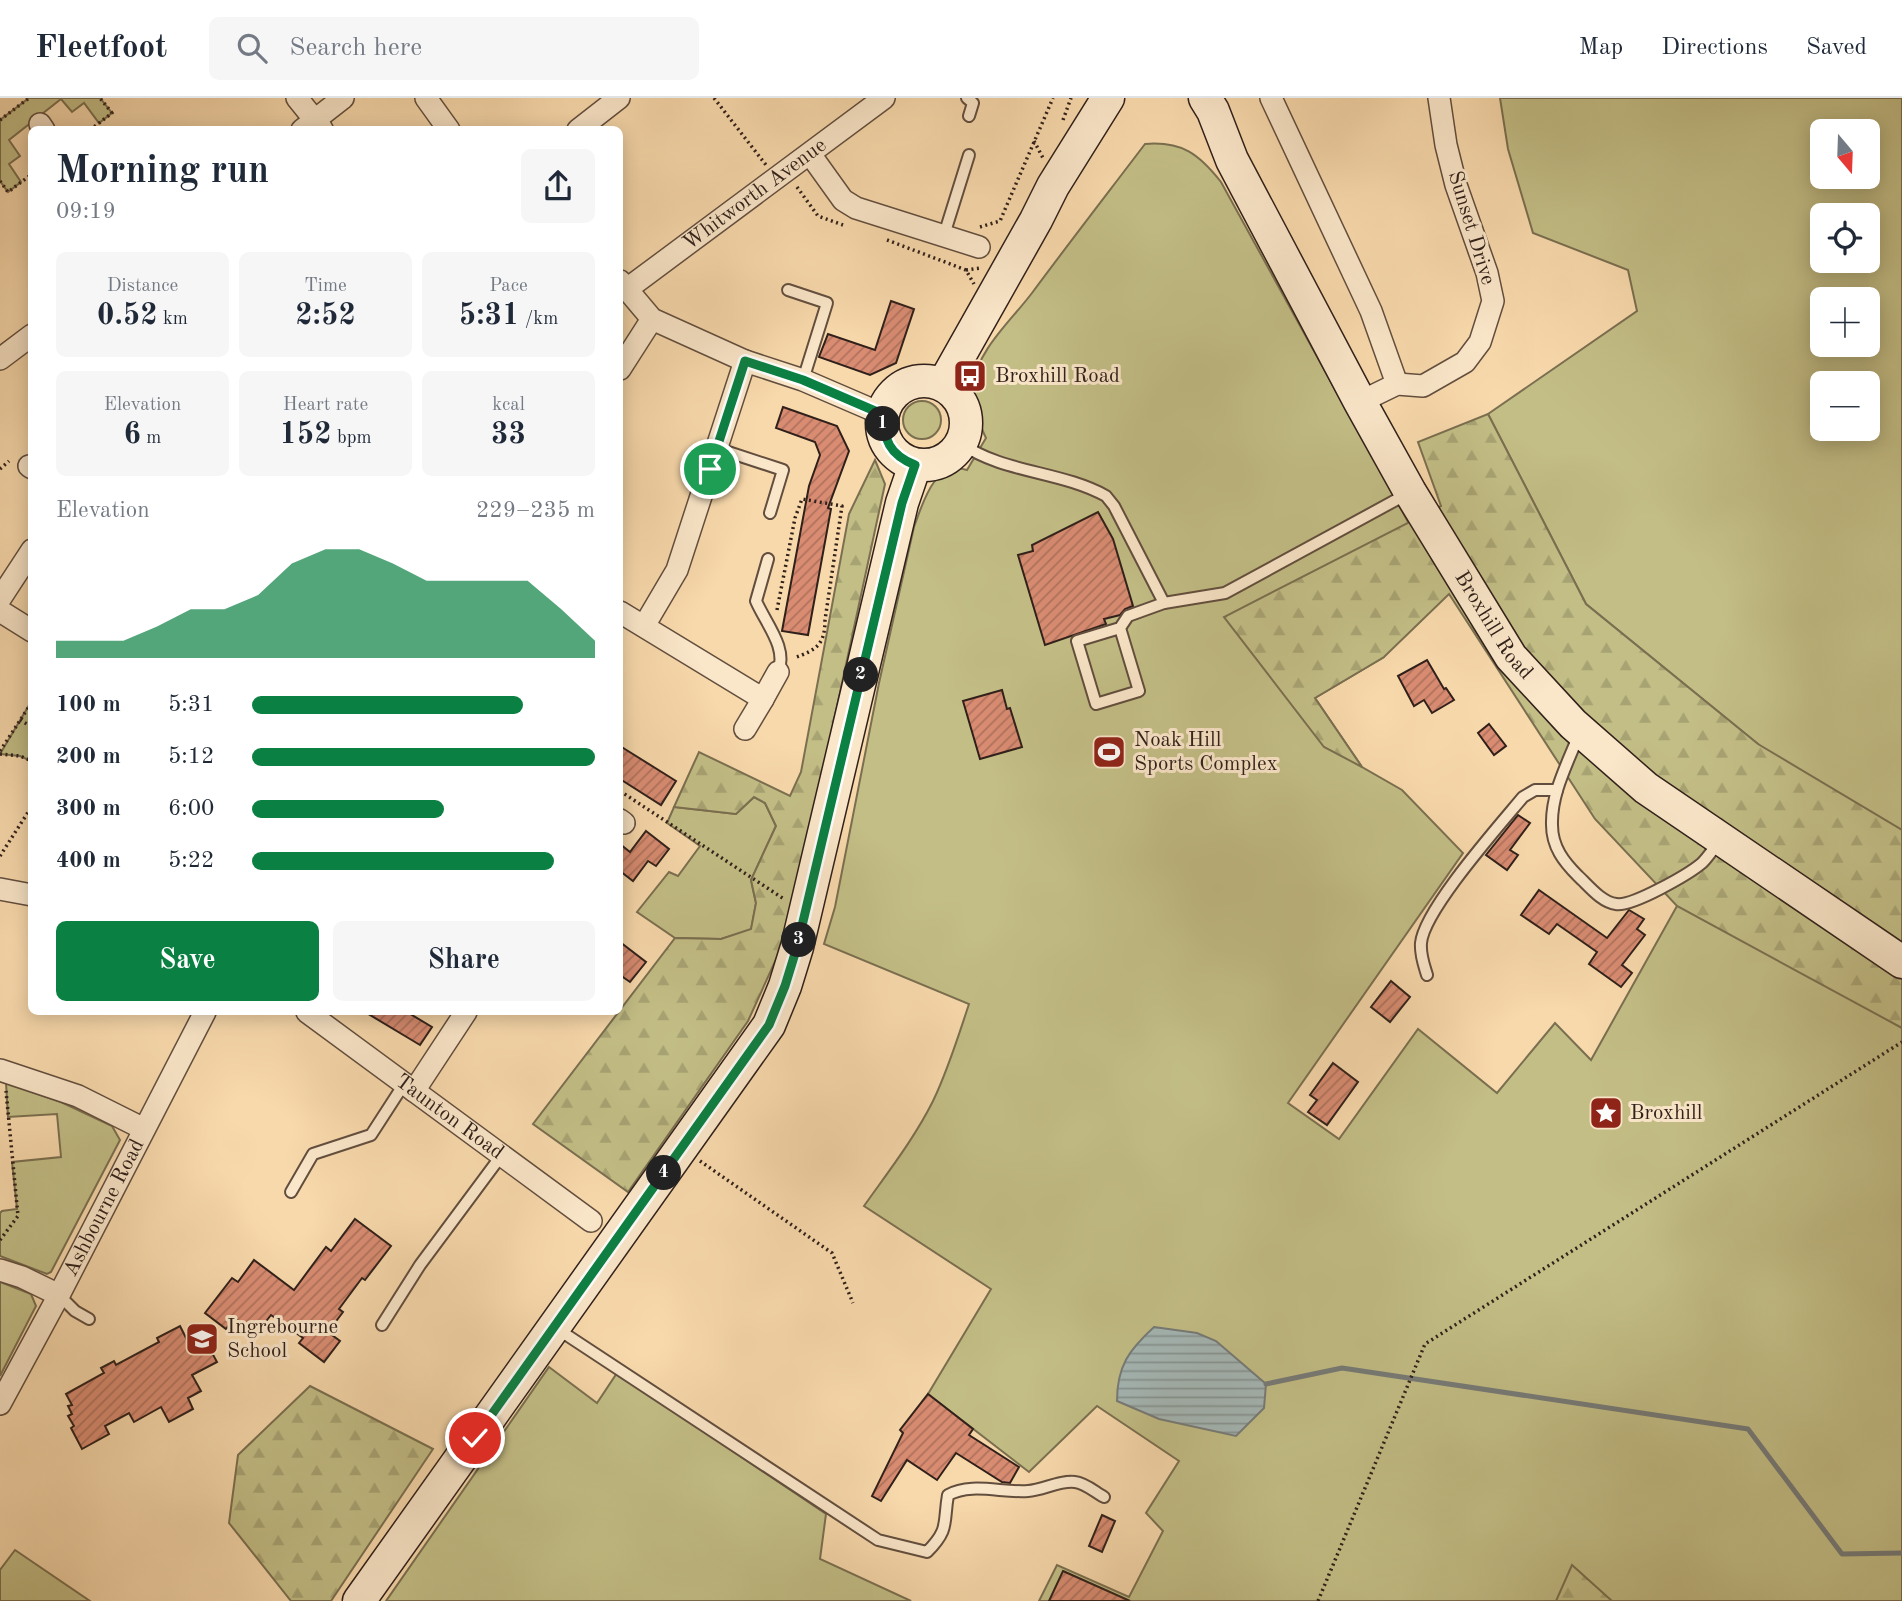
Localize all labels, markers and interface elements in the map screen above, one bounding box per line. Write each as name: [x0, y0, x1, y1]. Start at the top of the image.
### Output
search box: [209, 17, 699, 80]
icon: search: [233, 29, 271, 67]
text: Fleetfoot: [35, 32, 167, 65]
text: Search here: [289, 35, 422, 61]
text: Map: [1579, 36, 1623, 60]
text: Directions: [1661, 36, 1768, 60]
text: Saved: [1806, 36, 1867, 60]
north arrow: [1810, 119, 1880, 189]
map controls: [1810, 119, 1880, 441]
street label: Whitworth Avenue: [679, 134, 830, 254]
button: share: [521, 149, 595, 223]
text: Morning run: [56, 153, 269, 191]
street label: Sunset Drive: [1444, 168, 1498, 288]
text: 09:19: [56, 200, 116, 223]
button: locate: [1810, 203, 1880, 273]
text: Distance: [107, 277, 178, 296]
text: Time: [304, 277, 347, 296]
text: Pace: [489, 277, 528, 296]
button: +: [1810, 287, 1880, 357]
text: 0.52: [97, 301, 158, 331]
text: 2:52: [295, 301, 356, 331]
text: 5:31: [459, 301, 519, 331]
text: km: [158, 310, 188, 329]
text: /km: [519, 310, 558, 329]
bus stop icon: Broxhill Road: [951, 357, 989, 395]
place label: Broxhill Road: [995, 366, 1120, 387]
button: −: [1810, 371, 1880, 441]
text: Elevation: [104, 396, 181, 415]
text: Heart rate: [283, 396, 368, 415]
text: kcal: [492, 396, 525, 415]
pin: 1: [866, 406, 900, 442]
text: 1: [877, 414, 888, 433]
text: 6: [124, 420, 141, 450]
text: 152: [279, 420, 332, 450]
text: 33: [491, 420, 526, 450]
text: m: [141, 429, 161, 448]
text: bpm: [332, 429, 372, 448]
pin: [680, 439, 740, 499]
icon: arrive: [691, 450, 729, 488]
text: Elevation: [56, 499, 150, 522]
text: 229–235 m: [476, 499, 595, 522]
street label: Broxhill Road: [1451, 567, 1537, 684]
pin: 2: [844, 658, 878, 692]
text: 2: [855, 665, 866, 684]
text: 100 m: [56, 693, 121, 716]
text: 5:31: [168, 693, 214, 716]
place label: Noak Hill Sports Complex: [1134, 730, 1278, 775]
sports icon: Noak Hill Sports Complex: [1090, 733, 1128, 771]
text: 200 m: [56, 745, 121, 768]
text: 5:12: [168, 745, 214, 768]
text: 300 m: [56, 797, 121, 820]
text: 6:00: [168, 797, 214, 820]
text: 400 m: [56, 849, 121, 872]
text: 5:22: [168, 849, 214, 872]
button: Save: [56, 921, 319, 1001]
button: Share: [333, 921, 595, 1001]
pin: 3: [782, 922, 816, 958]
text: 3: [793, 930, 804, 949]
street label: Taunton Road: [392, 1070, 508, 1164]
place icon: Broxhill: [1587, 1094, 1625, 1132]
place label: Broxhill: [1630, 1103, 1703, 1124]
street label: Ashbourne Road: [60, 1136, 148, 1280]
pin: 4: [646, 1156, 682, 1190]
text: 4: [658, 1163, 669, 1182]
place label: Ingrebourne School: [227, 1317, 338, 1362]
school or university icon: Ingrebourne School: [183, 1320, 221, 1358]
pin: [445, 1408, 505, 1468]
icon: check: [456, 1419, 494, 1457]

